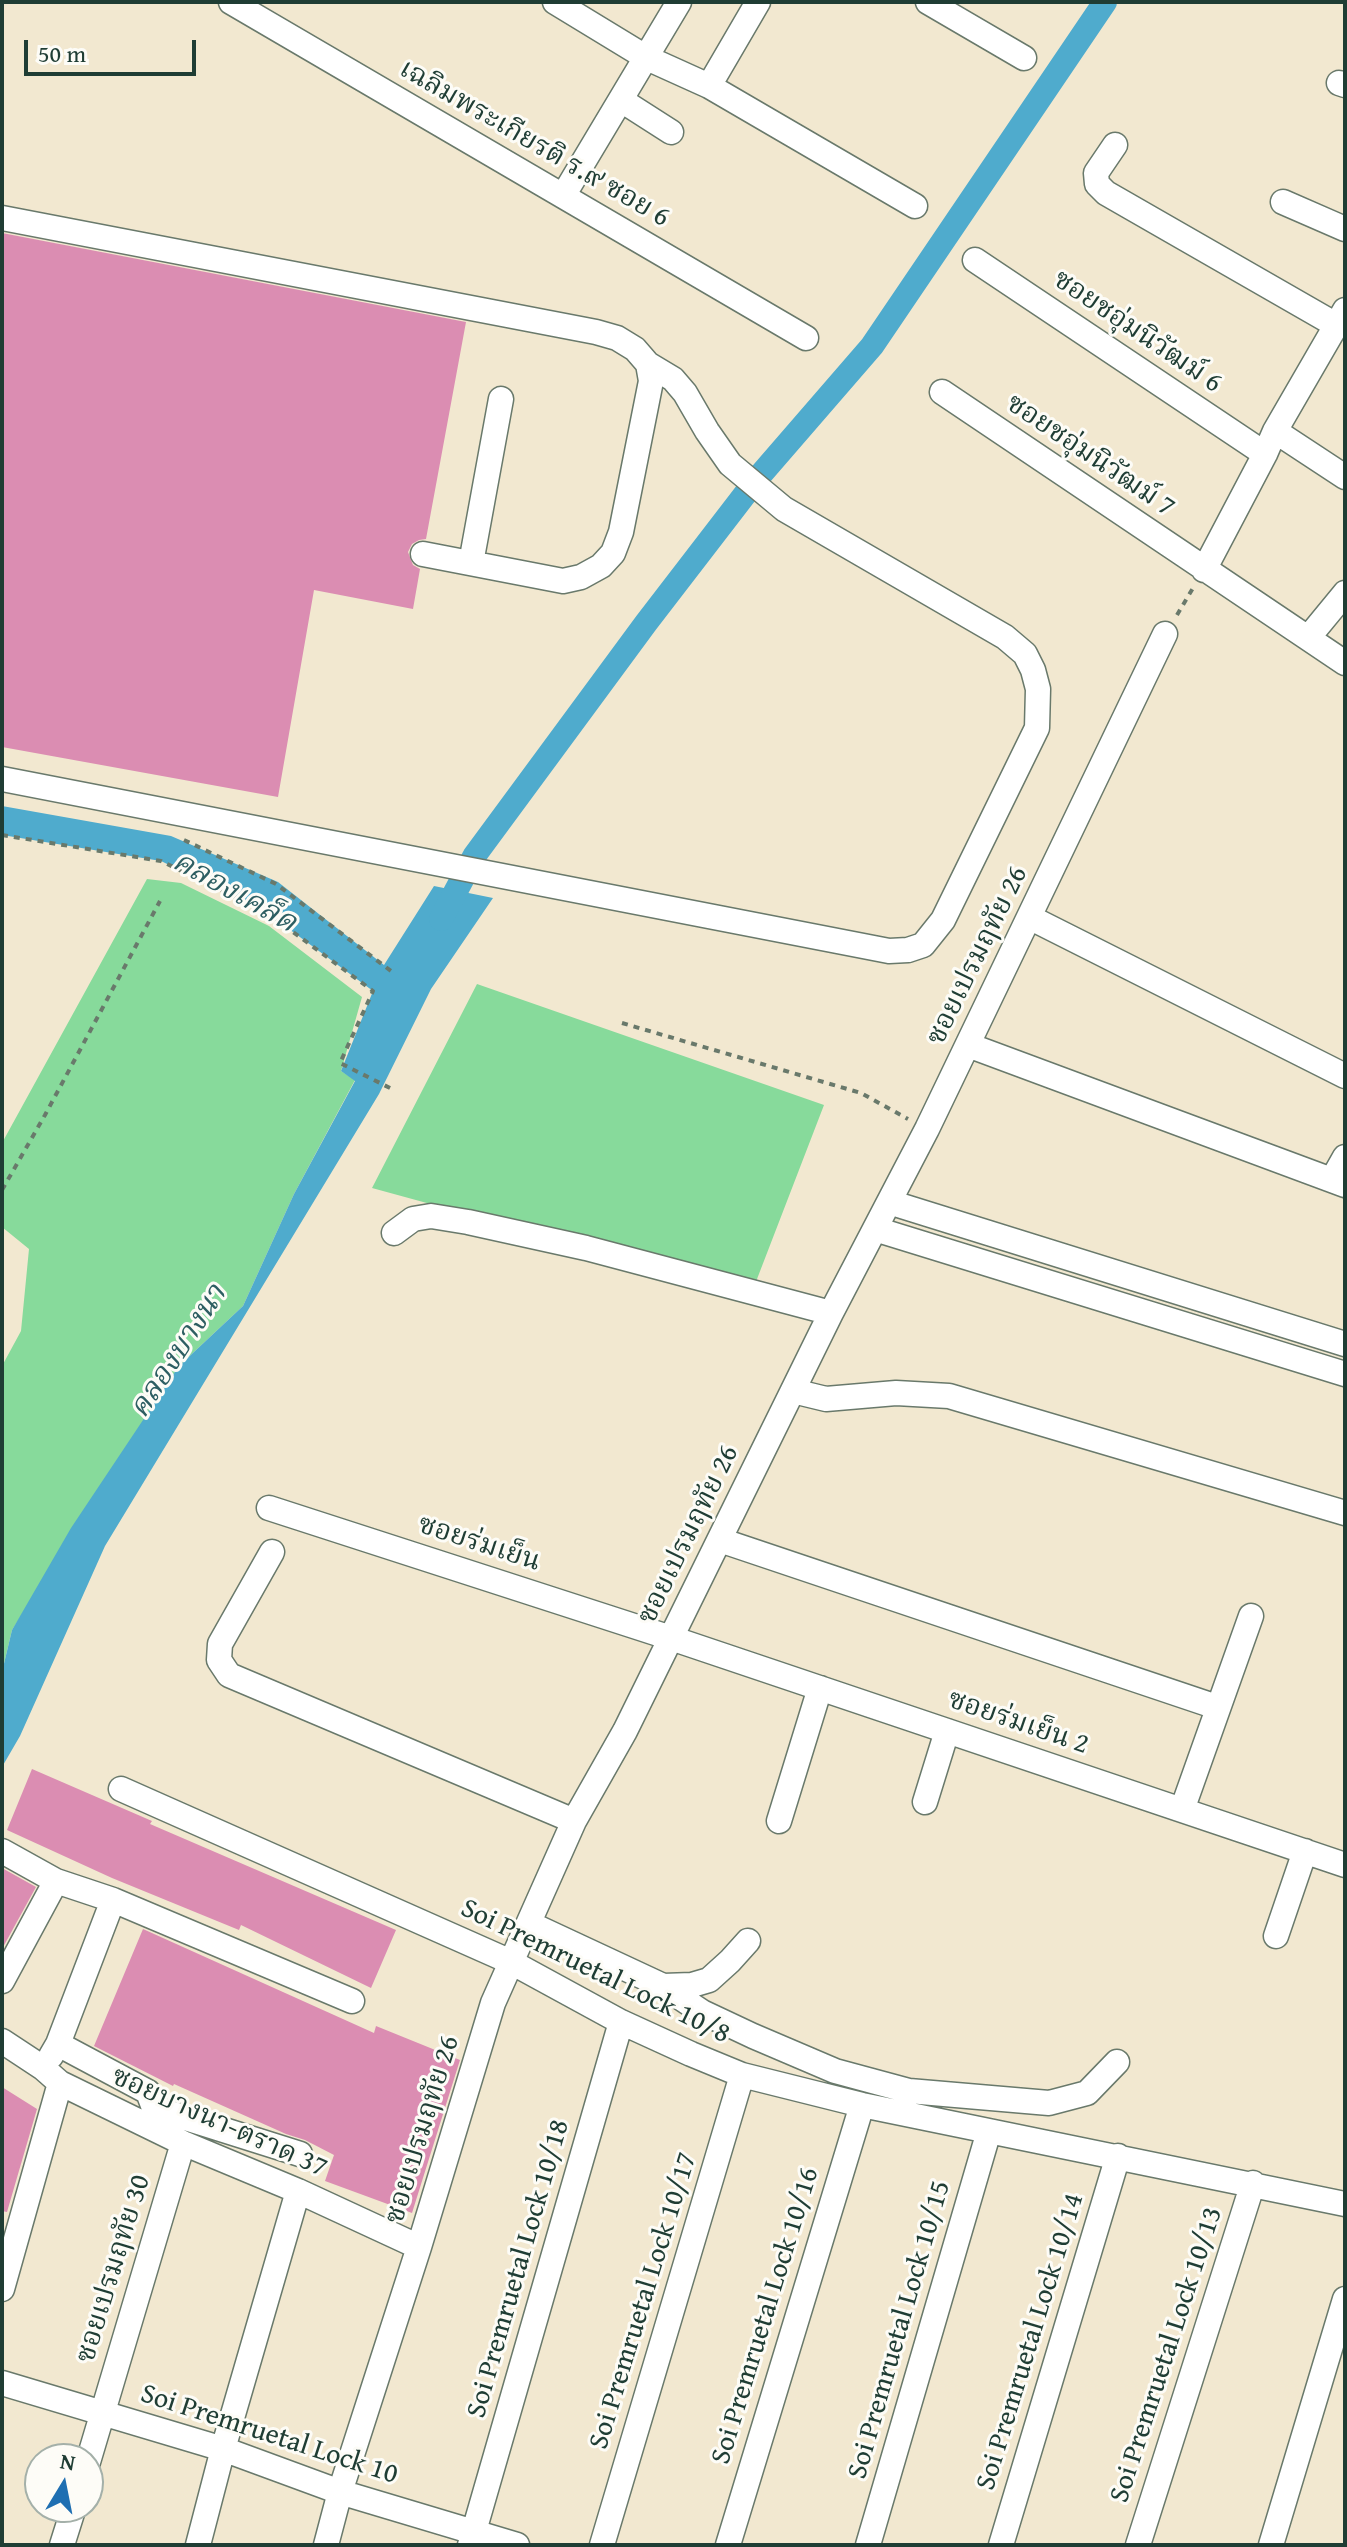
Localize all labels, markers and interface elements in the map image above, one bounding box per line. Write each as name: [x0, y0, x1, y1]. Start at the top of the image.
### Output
scale bar: [28, 24, 200, 74]
text: 50 m: [38, 36, 86, 71]
street label: เฉลิมพระเกียรติ ร.๙ ซอย 6: [393, 53, 675, 235]
street label: ซอยชอุ่มนิวัฒม์ 6: [1046, 263, 1228, 401]
street label: ซอยชอุ่มนิวัฒม์ 7: [999, 387, 1181, 525]
water label: คลองเคล็ด: [166, 844, 302, 942]
street label: ซอยเปรมฤทัย 26: [920, 861, 1036, 1051]
water label: คลองบางนา: [123, 1279, 235, 1425]
street label: ซอยเปรมฤทัย 26: [631, 1440, 747, 1630]
street label: ซอยร่มเย็น: [413, 1508, 545, 1580]
street label: ซอยร่มเย็น 2: [943, 1683, 1093, 1763]
street label: Soi Premruetal Lock 10/8: [455, 1892, 735, 2052]
street label: ซอยเปรมฤทัย 26: [378, 2032, 468, 2228]
street label: ซอยบางนา-ตราด 37: [106, 2060, 332, 2186]
street label: Soi Premruetal Lock 10/18: [460, 2116, 578, 2422]
street label: Soi Premruetal Lock 10/17: [583, 2149, 705, 2453]
street label: Soi Premruetal Lock 10/16: [705, 2164, 827, 2468]
street label: ซอยเปรมฤทัย 30: [69, 2171, 159, 2367]
street label: Soi Premruetal Lock 10/15: [841, 2177, 959, 2483]
street label: Soi Premruetal Lock 10/14: [970, 2190, 1092, 2494]
street label: Soi Premruetal Lock 10/13: [1103, 2203, 1231, 2507]
street label: Soi Premruetal Lock 10: [136, 2378, 402, 2492]
north arrow: [24, 2443, 104, 2523]
text: N: [58, 2444, 78, 2478]

